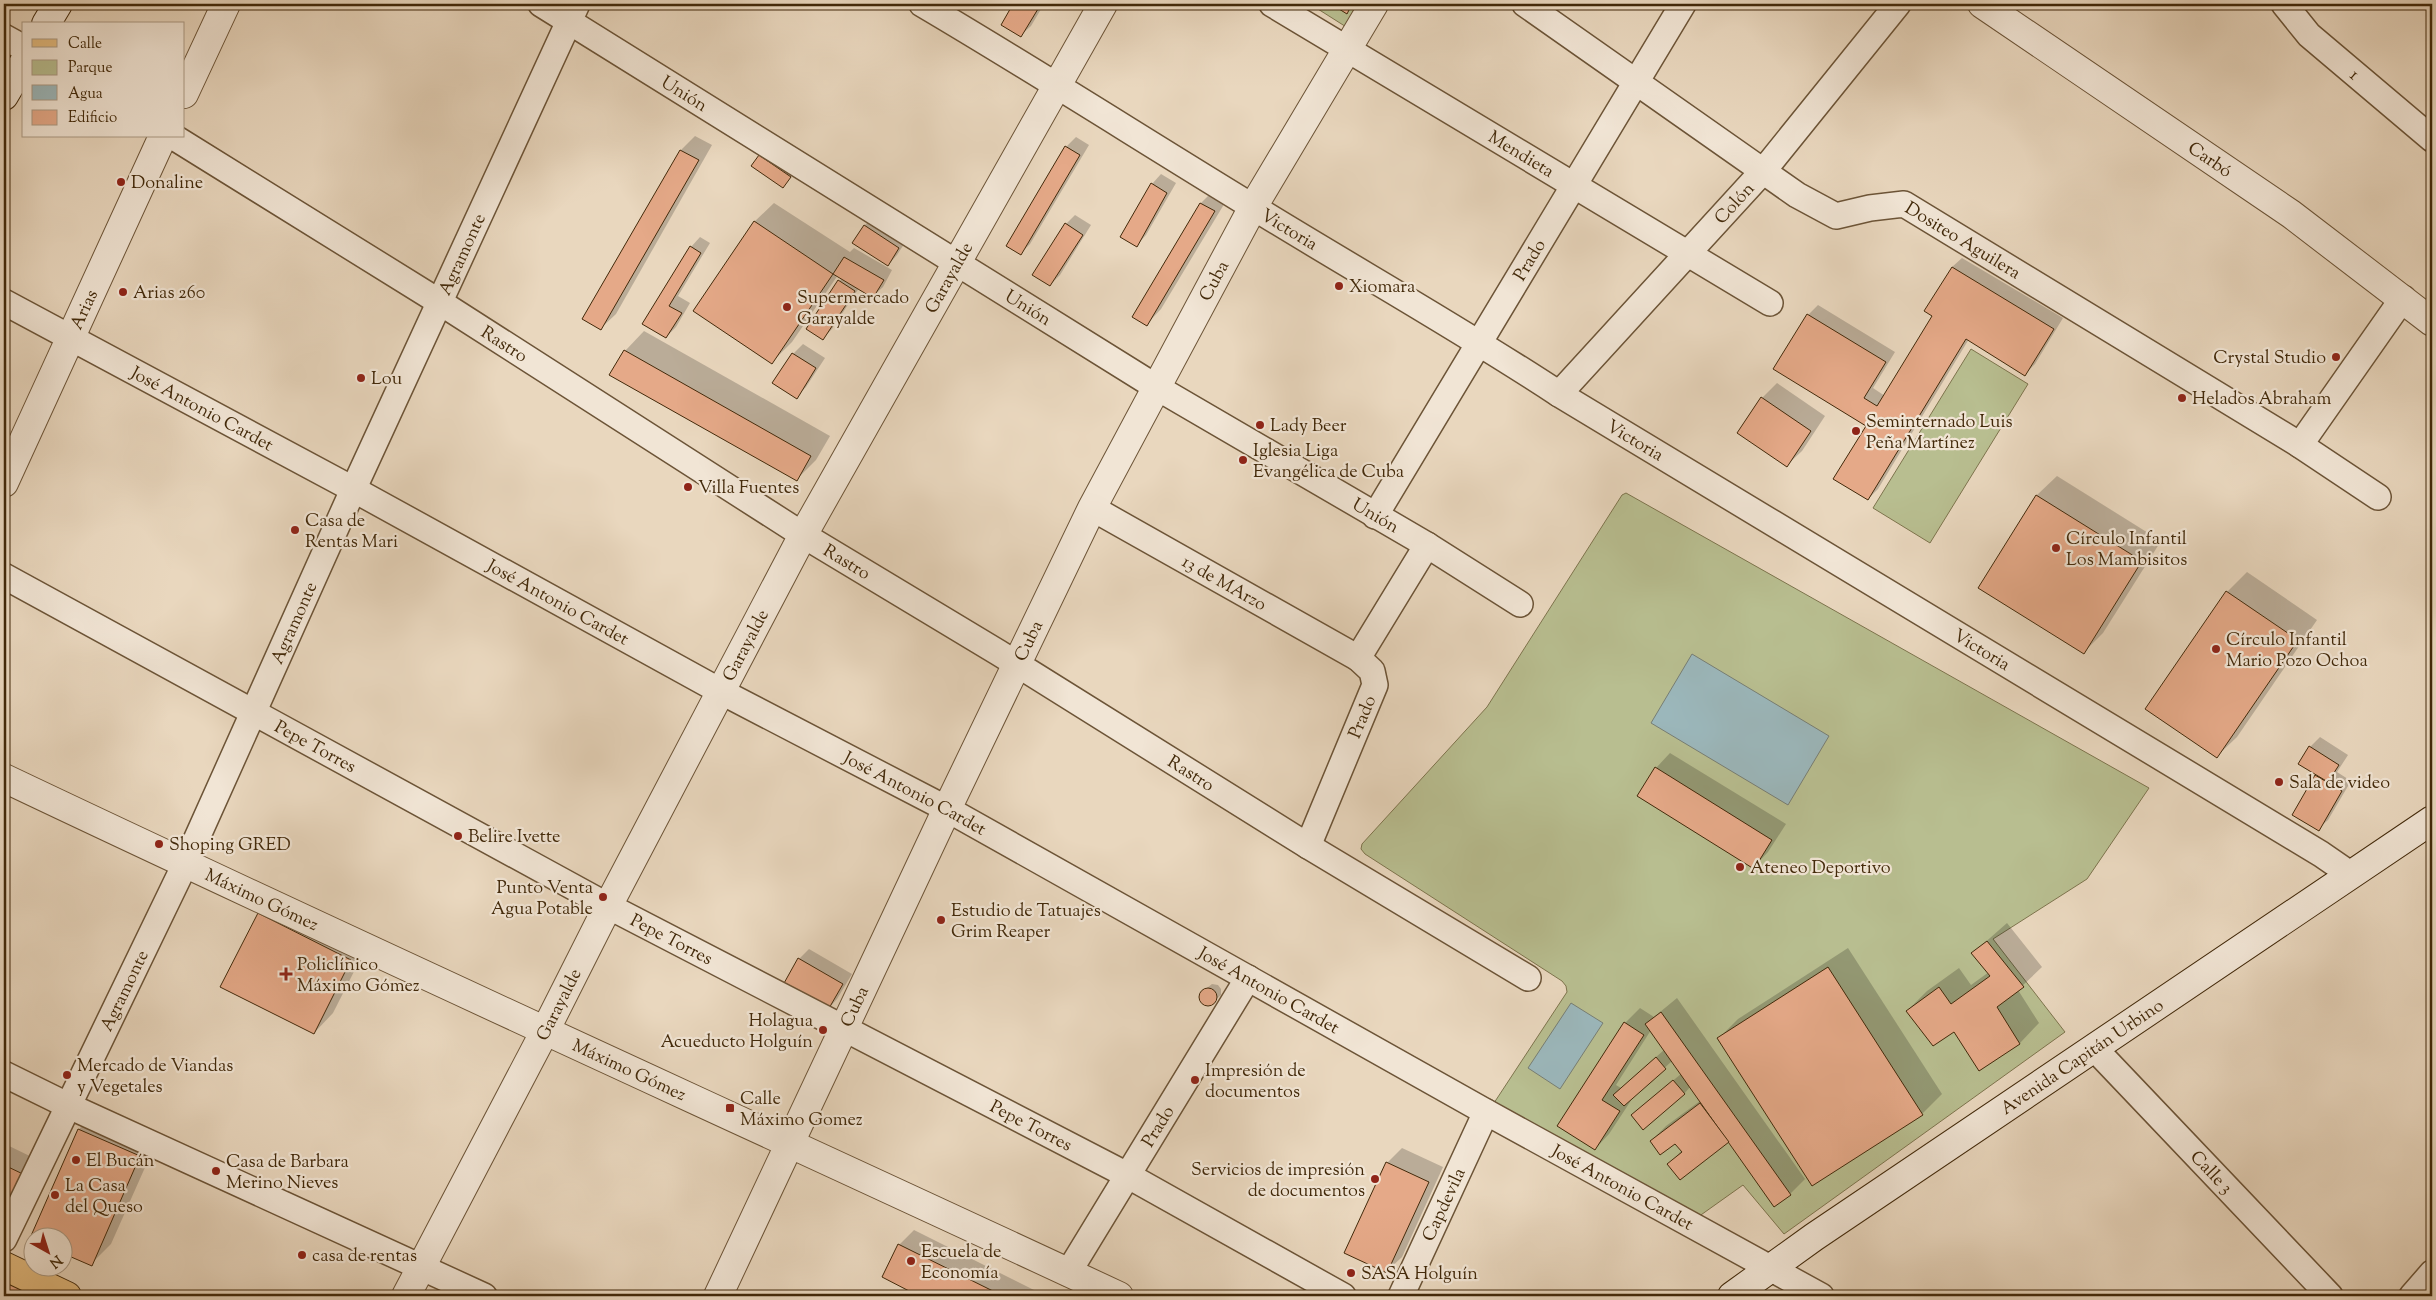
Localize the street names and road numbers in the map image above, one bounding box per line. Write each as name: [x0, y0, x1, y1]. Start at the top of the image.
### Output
street label: 1: [2343, 63, 2364, 87]
street label: Unión: [655, 71, 712, 120]
street label: Mendieta: [1482, 126, 1558, 185]
street label: Carbó: [2182, 136, 2237, 185]
street label: Colón: [1709, 177, 1762, 231]
street label: Dositeo Aguilera: [1899, 196, 2025, 287]
street label: Victoria: [1255, 204, 1322, 258]
street label: Agramonte: [433, 210, 494, 300]
street label: Prado: [1508, 235, 1554, 287]
street label: Garayalde: [920, 238, 981, 319]
street label: Cuba: [1194, 257, 1237, 307]
street label: Unión: [999, 285, 1056, 334]
street label: Arias: [65, 286, 106, 334]
street label: Rastro: [475, 321, 532, 370]
street label: José Antonio Cardet: [125, 361, 277, 459]
street label: Victoria: [1601, 414, 1668, 469]
street label: Unión: [1346, 493, 1404, 541]
street label: Rastro: [817, 539, 875, 588]
street label: 13 de MArzo: [1176, 550, 1271, 619]
street label: José Antonio Cardet: [481, 554, 633, 653]
street label: Agramonte: [266, 578, 325, 669]
street label: Garayalde: [717, 605, 777, 687]
street label: Cuba: [1009, 617, 1051, 666]
street label: Victoria: [1947, 624, 2015, 678]
street label: Prado: [1343, 692, 1384, 743]
street label: Pepe Torres: [269, 715, 360, 781]
street label: José Antonio Cardet: [837, 746, 990, 843]
street label: Rastro: [1162, 750, 1219, 799]
street label: Máximo Gómez: [200, 863, 322, 939]
street label: Pepe Torres: [625, 909, 717, 973]
street label: José Antonio Cardet: [1192, 941, 1343, 1042]
street label: Agramonte: [95, 946, 157, 1036]
street label: Garayalde: [531, 965, 589, 1046]
street label: Cuba: [835, 982, 877, 1032]
street label: Avenida Capitán Urbino: [1996, 993, 2170, 1122]
street label: Máximo Gómez: [567, 1034, 690, 1109]
street label: Pepe Torres: [985, 1095, 1076, 1159]
street label: Prado: [1137, 1101, 1182, 1153]
street label: José Antonio Cardet: [1545, 1139, 1697, 1238]
street label: Calle 3: [2183, 1145, 2238, 1201]
street label: Capdevila: [1417, 1164, 1473, 1246]

